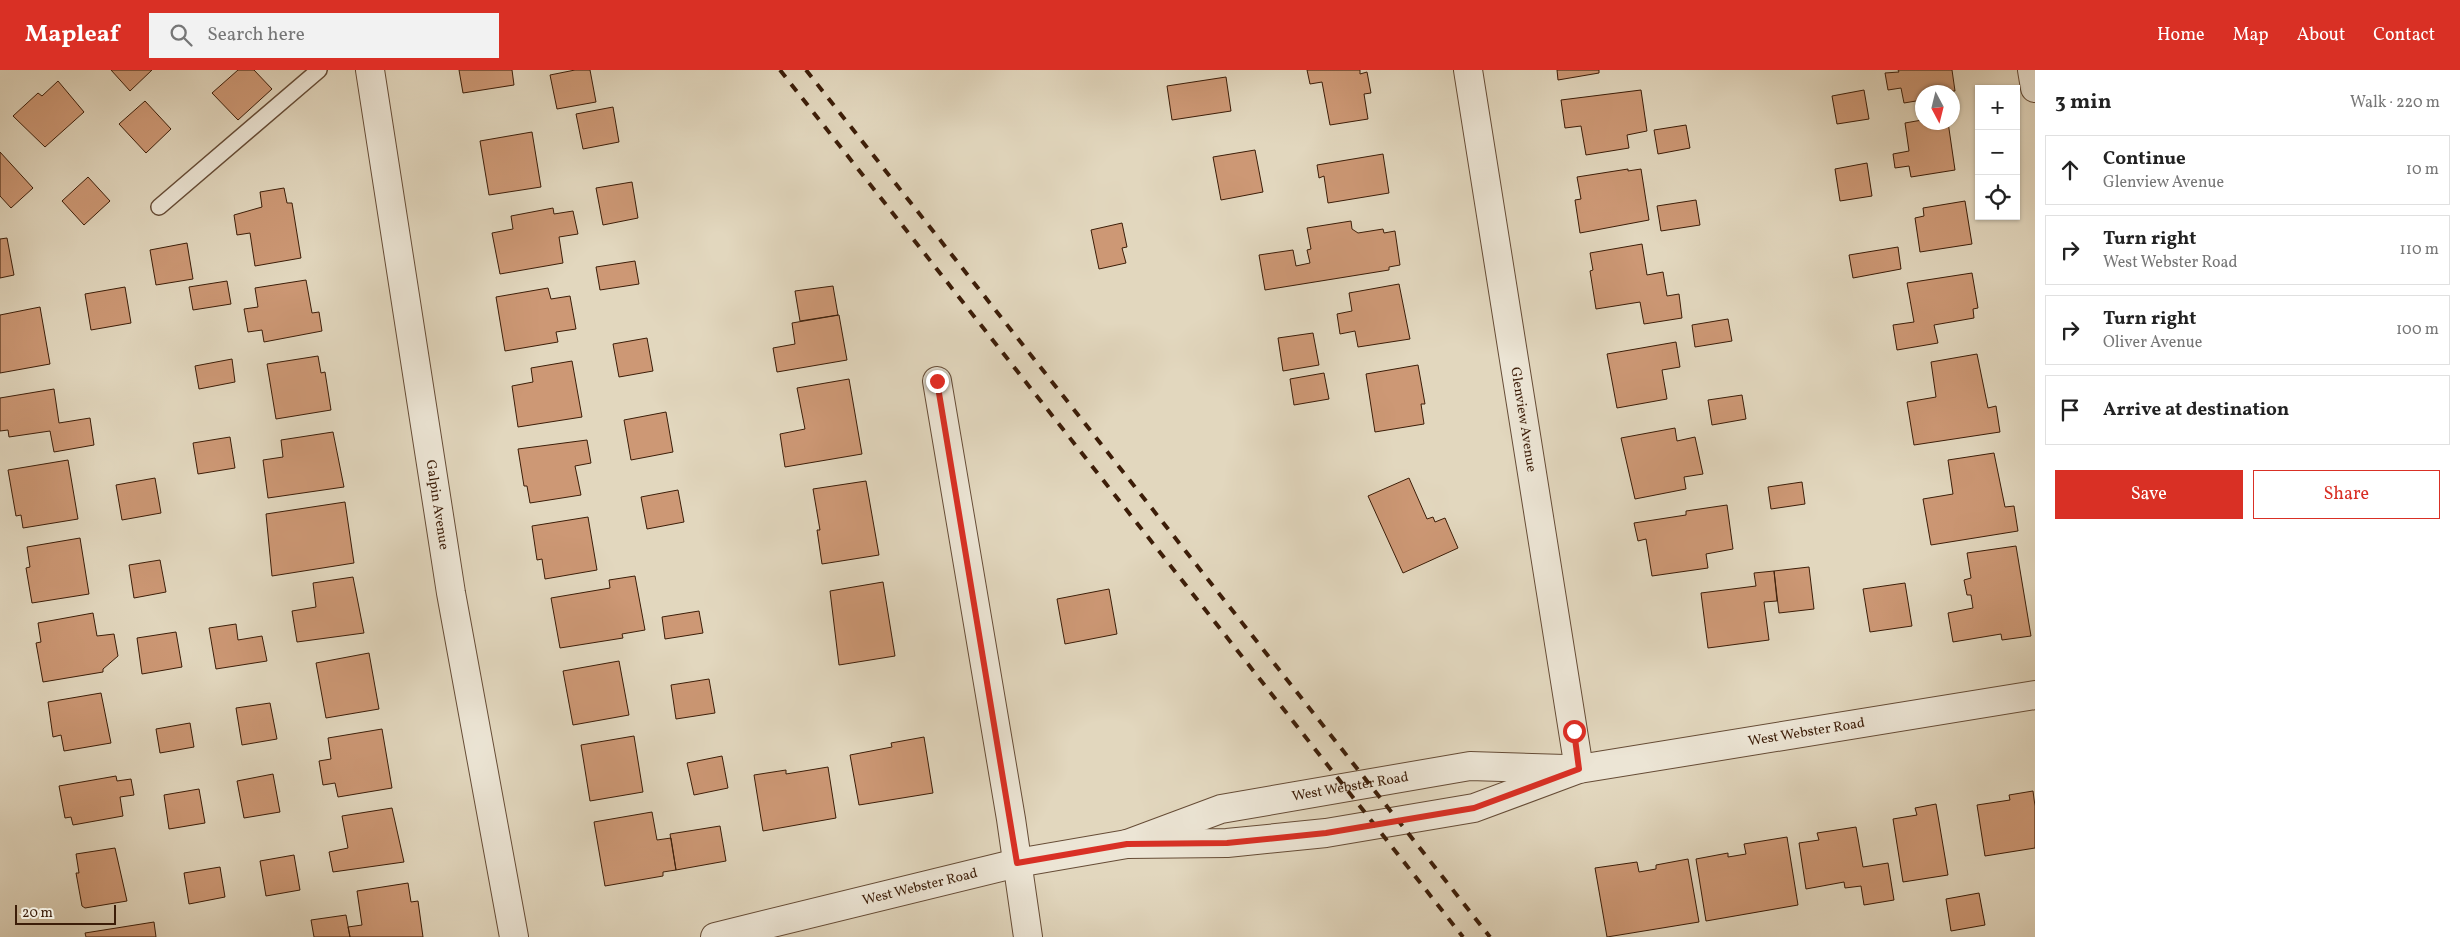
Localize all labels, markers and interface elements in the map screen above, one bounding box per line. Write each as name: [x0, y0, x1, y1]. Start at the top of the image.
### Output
search box: [149, 13, 499, 58]
text: Mapleaf: [25, 18, 119, 52]
icon: search: [167, 21, 195, 49]
text: Search here: [207, 22, 305, 48]
text: Home: [2157, 23, 2205, 48]
text: Map: [2233, 23, 2269, 48]
text: About: [2297, 23, 2345, 48]
text: Contact: [2373, 23, 2435, 48]
north arrow: [1915, 85, 1960, 130]
map controls: [1975, 85, 2020, 220]
button: +: [1975, 85, 2020, 130]
text: 3 min: [2055, 88, 2111, 117]
text: Walk · 220 m: [2350, 92, 2440, 114]
button: −: [1975, 130, 2020, 175]
text: Continue: [2103, 146, 2186, 172]
icon: ahead: [2056, 156, 2084, 184]
text: 10 m: [2406, 159, 2439, 181]
text: Glenview Avenue: [2103, 172, 2224, 194]
button: locate: [1975, 175, 2020, 220]
text: Turn right: [2103, 226, 2196, 252]
icon: right: [2056, 236, 2084, 264]
text: 110 m: [2400, 239, 2439, 261]
text: West Webster Road: [2103, 252, 2238, 274]
text: Turn right: [2103, 306, 2196, 332]
icon: right: [2056, 316, 2084, 344]
text: 100 m: [2396, 319, 2439, 341]
text: Oliver Avenue: [2103, 332, 2202, 354]
street label: Glenview Avenue: [1506, 366, 1541, 474]
route end: [926, 370, 949, 393]
icon: arrive: [2056, 396, 2084, 424]
text: Arrive at destination: [2103, 397, 2289, 423]
street label: Galpin Avenue: [421, 459, 454, 551]
button: Save: [2055, 470, 2243, 519]
button: Share: [2253, 470, 2440, 519]
street label: West Webster Road: [1747, 713, 1866, 751]
route start: [1563, 720, 1586, 743]
street label: West Webster Road: [1291, 767, 1410, 806]
street label: West Webster Road: [860, 864, 980, 910]
scale bar: [15, 902, 116, 925]
text: 20 m: [22, 904, 53, 923]

